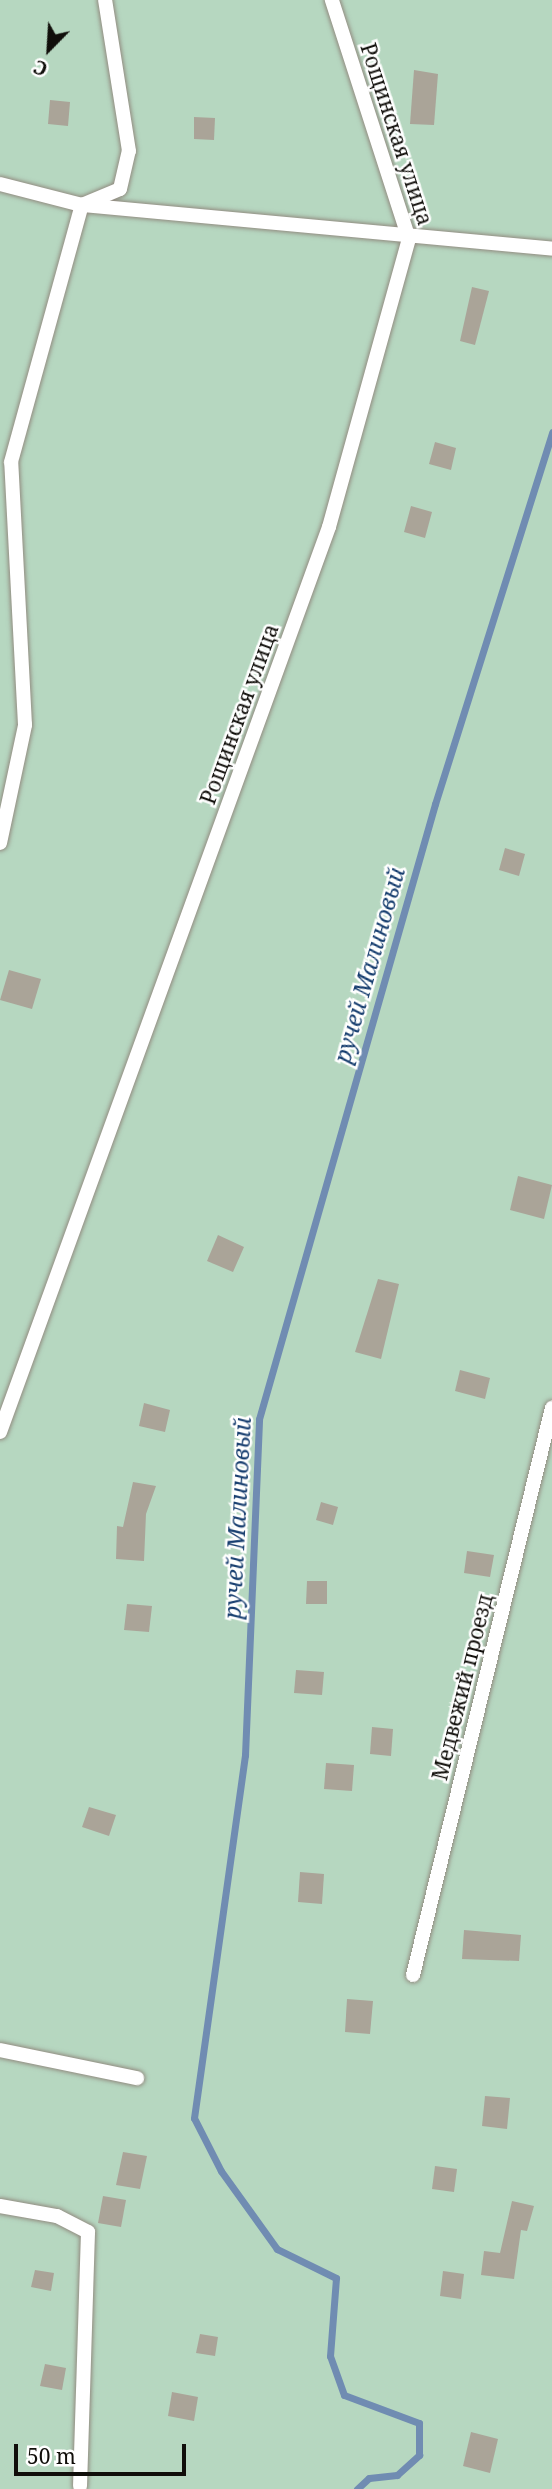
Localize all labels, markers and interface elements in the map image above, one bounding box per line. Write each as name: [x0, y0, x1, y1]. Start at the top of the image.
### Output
north arrow: [14, 14, 84, 84]
street label: Рощинская улица: [356, 40, 438, 228]
text: С: [29, 54, 51, 83]
street label: Рощинская улица: [195, 620, 283, 808]
water label: ручей Малиновый: [328, 864, 410, 1066]
water label: ручей Малиновый: [218, 1416, 256, 1620]
street label: Медвежий проезд: [427, 1591, 497, 1783]
scale bar: [18, 2430, 189, 2474]
text: 50 m: [27, 2442, 76, 2470]

